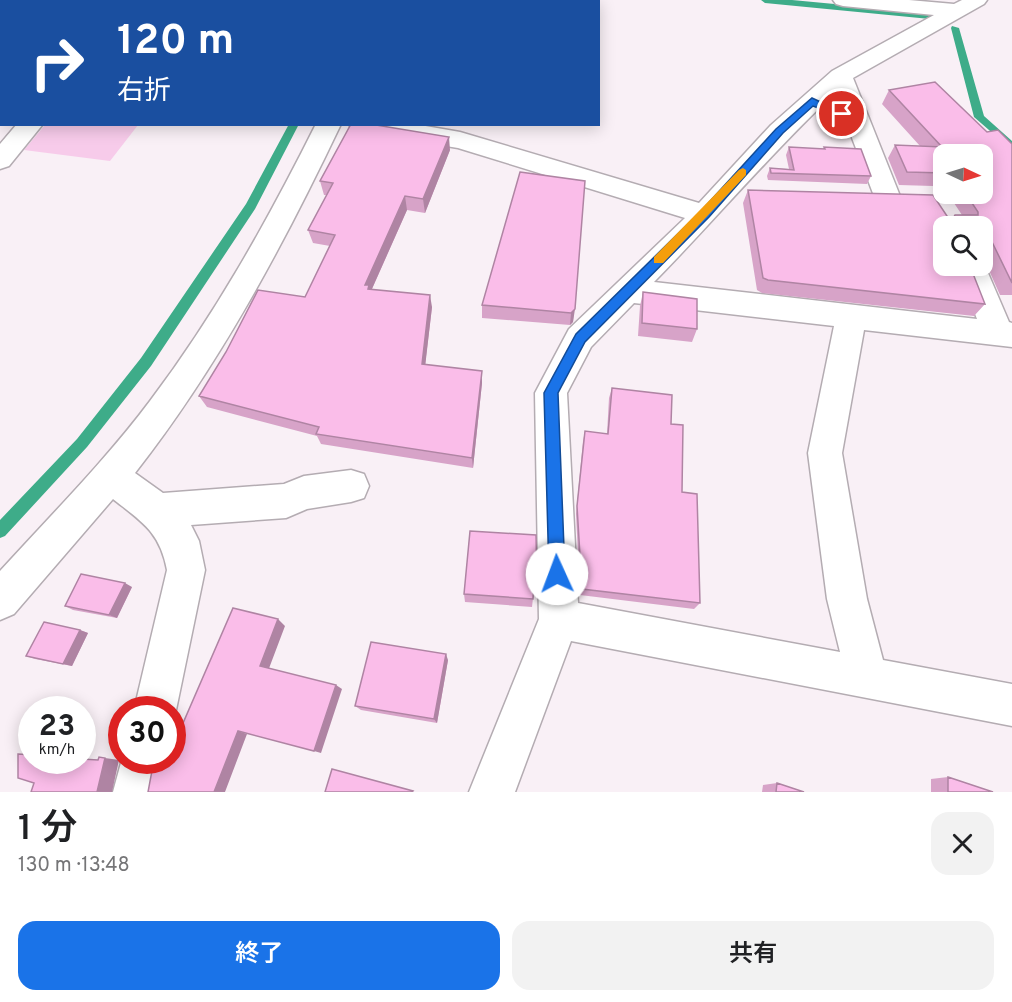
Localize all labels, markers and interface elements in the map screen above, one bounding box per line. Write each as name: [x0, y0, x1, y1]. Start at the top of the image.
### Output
text: 120 m: [117, 16, 234, 69]
icon: right: [18, 24, 96, 102]
text: 右折: [117, 75, 171, 109]
pin: [816, 88, 867, 139]
icon: arrive: [825, 97, 858, 130]
north arrow: [933, 144, 993, 204]
map controls: [933, 144, 993, 276]
button: search: [933, 216, 993, 276]
position arrow: [525, 542, 589, 606]
speed limit sign: 30: [108, 696, 186, 774]
text: 23: [39, 709, 75, 746]
text: km/h: [39, 741, 75, 760]
text: 1 分: [18, 807, 77, 853]
button: close: [931, 812, 994, 875]
text: 130 m · 13:48: [18, 853, 130, 879]
button: 終了: [18, 921, 500, 990]
button: 共有: [512, 921, 994, 990]

